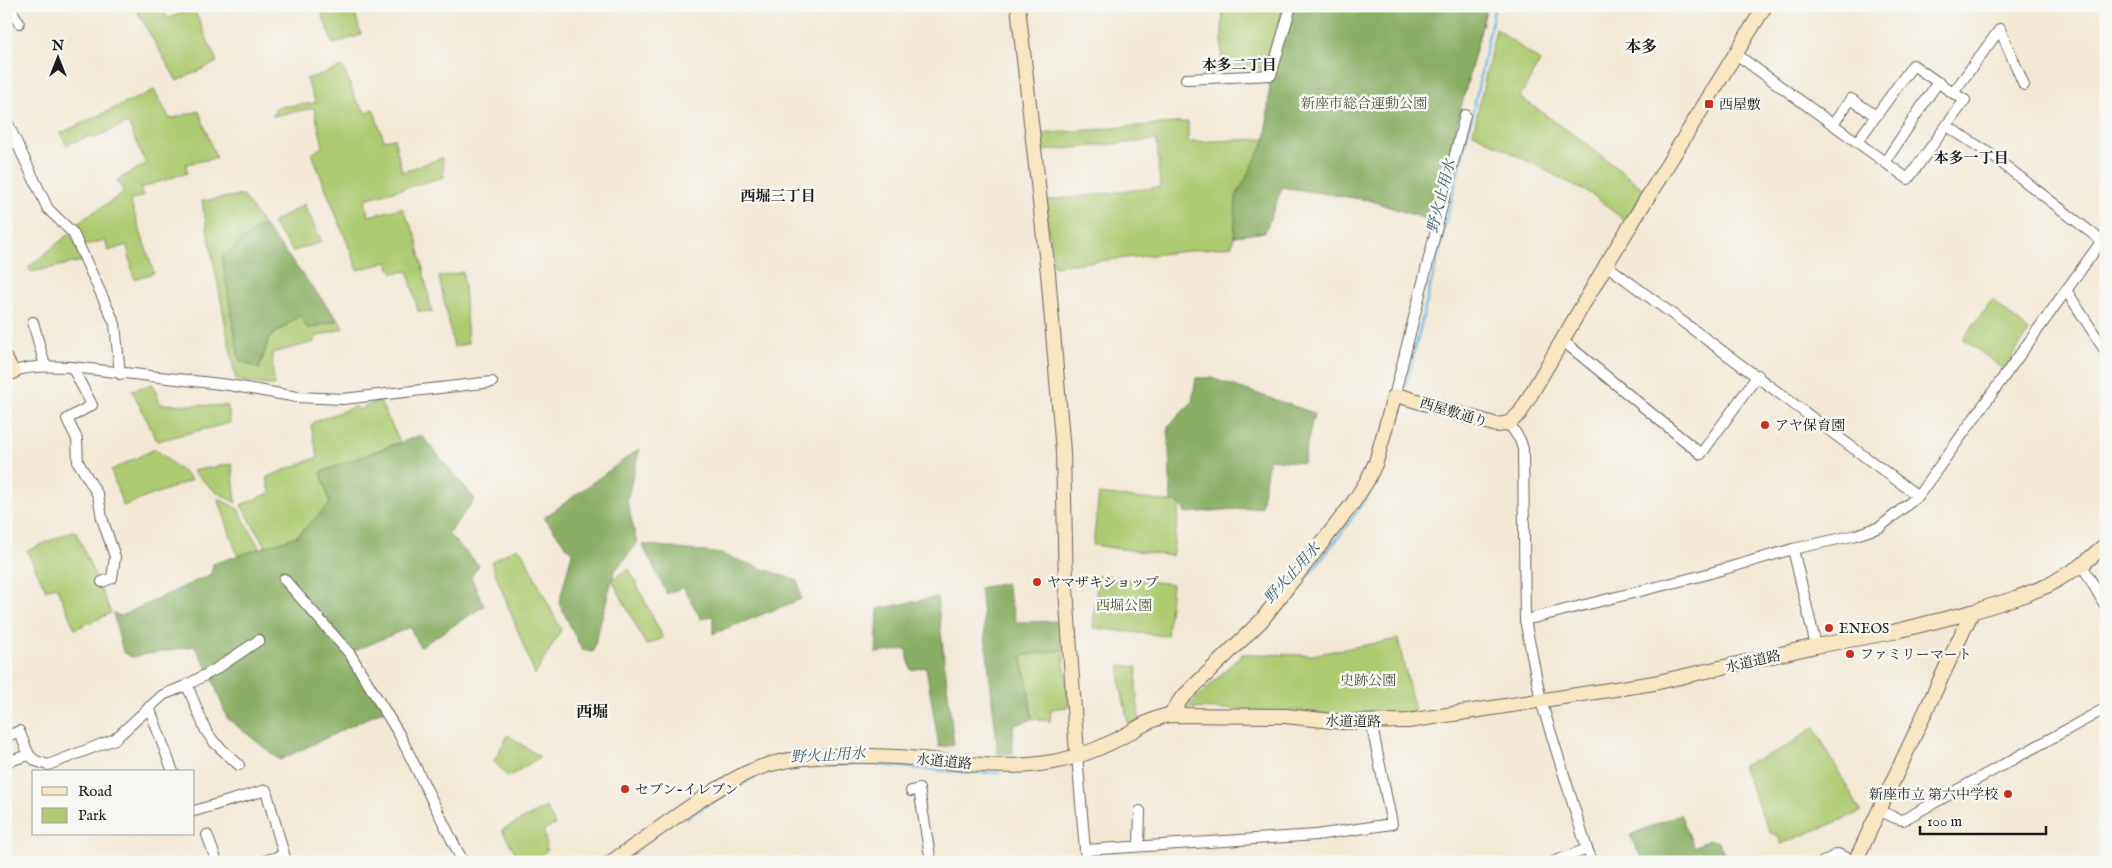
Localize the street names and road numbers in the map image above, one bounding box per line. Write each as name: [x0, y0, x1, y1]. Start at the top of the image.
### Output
street label: 西屋敷通り: [1418, 394, 1490, 432]
street label: 水道道路: [1724, 647, 1783, 677]
street label: 水道道路: [1325, 713, 1381, 731]
street label: 水道道路: [915, 751, 973, 773]

